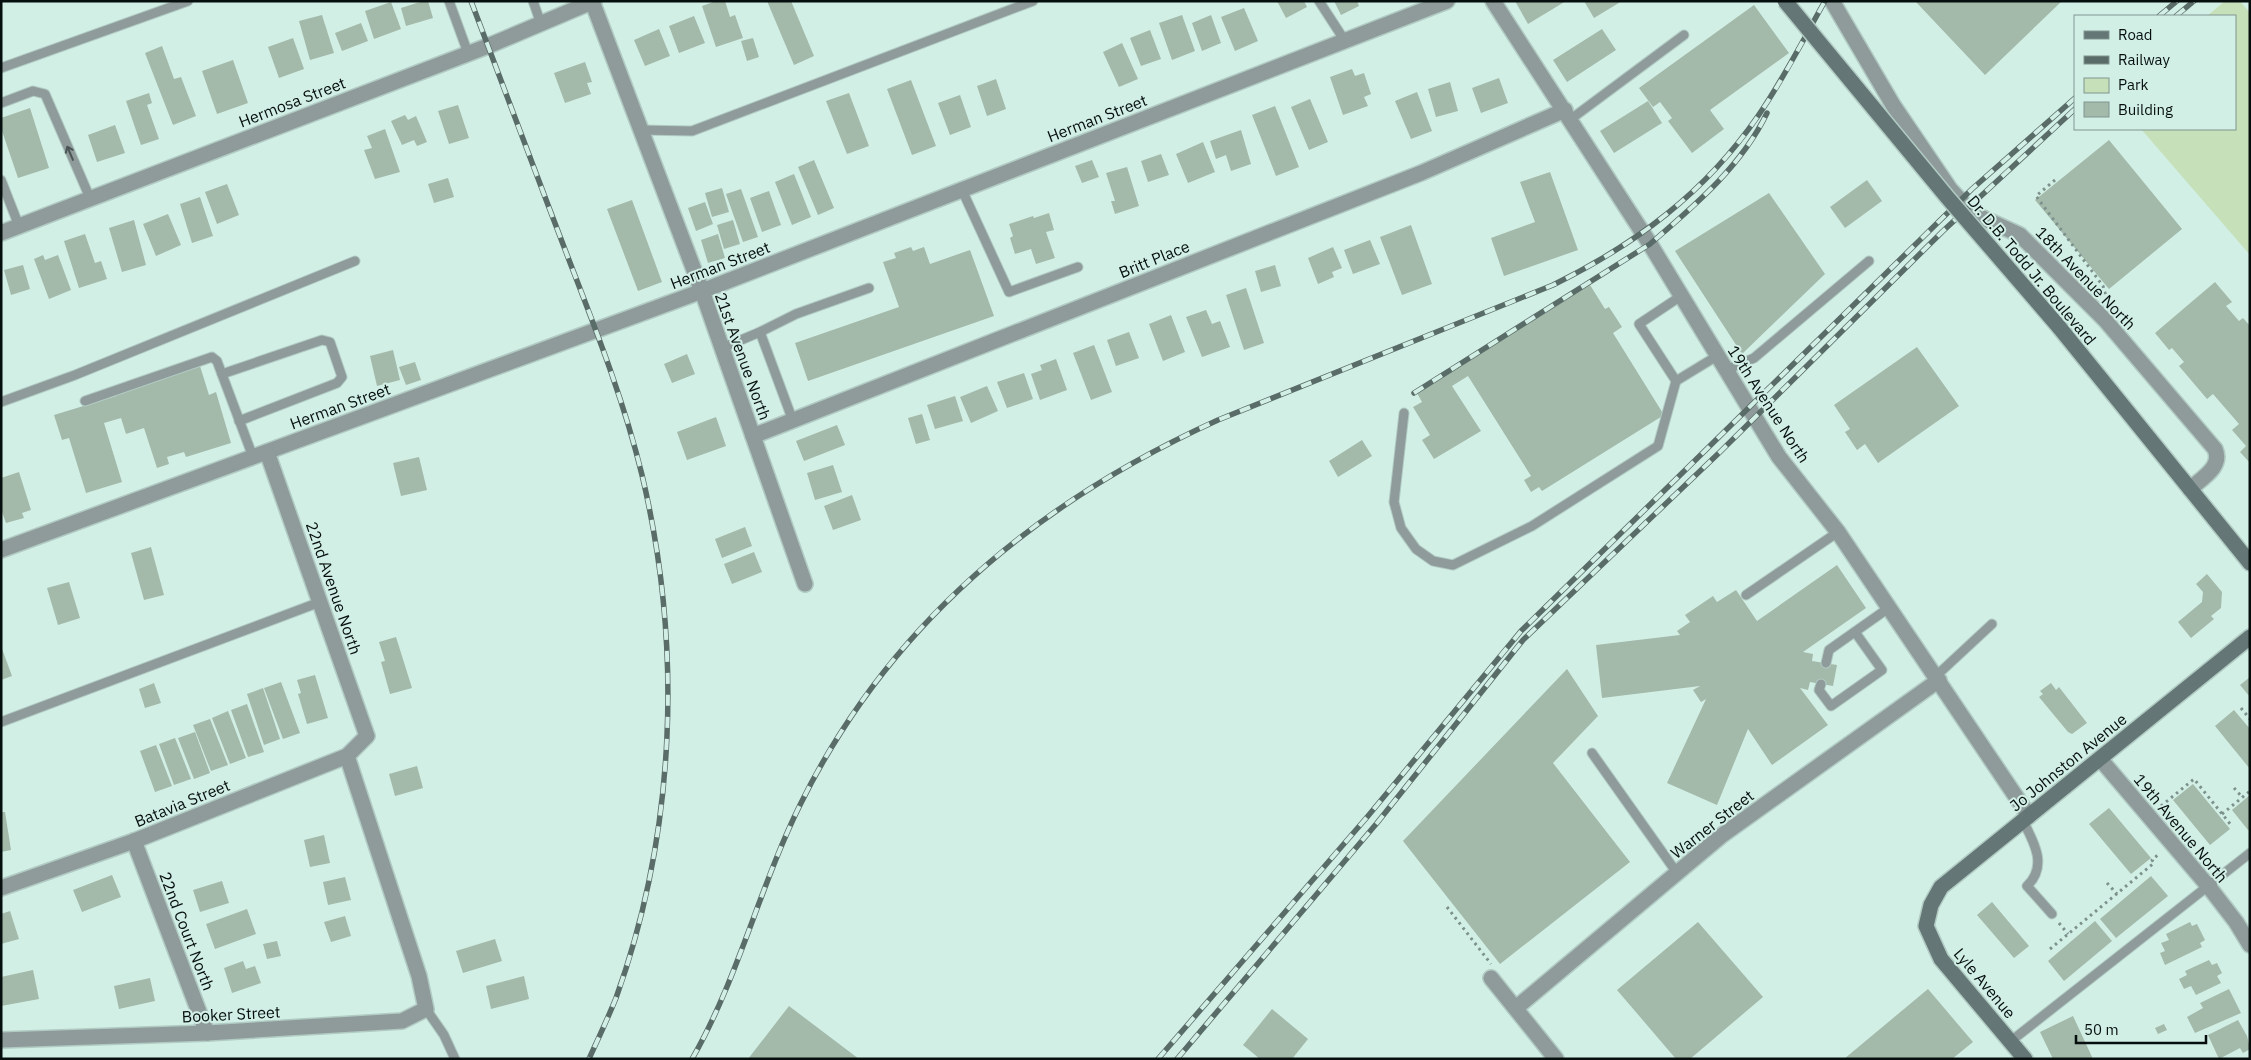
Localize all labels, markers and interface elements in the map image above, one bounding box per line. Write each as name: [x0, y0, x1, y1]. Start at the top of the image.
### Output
legend: [2074, 15, 2236, 130]
text: Road: [2118, 25, 2153, 44]
text: Railway: [2118, 50, 2171, 69]
street label: Hermosa Street: [236, 72, 348, 132]
text: Park: [2118, 75, 2148, 94]
street label: Herman Street: [1044, 90, 1150, 146]
text: Building: [2118, 100, 2173, 119]
one-way arrow: [65, 146, 75, 161]
street label: Dr. D.B. Todd Jr. Boulevard: [1963, 191, 2101, 349]
street label: 18th Avenue North: [2032, 222, 2140, 334]
street label: Britt Place: [1116, 236, 1192, 282]
street label: Herman Street: [667, 237, 773, 293]
street label: 21st Avenue North: [711, 289, 775, 423]
street label: 19th Avenue North: [1724, 342, 1814, 466]
street label: Herman Street: [287, 379, 393, 433]
street label: 22nd Avenue North: [302, 519, 366, 657]
street label: Jo Johnston Avenue: [2005, 709, 2131, 815]
street label: 19th Avenue North: [2130, 770, 2232, 886]
street label: Batavia Street: [131, 775, 233, 831]
street label: Warner Street: [1666, 785, 1758, 863]
street label: 22nd Court North: [155, 869, 219, 993]
street label: Lyle Avenue: [1950, 944, 2020, 1022]
street label: Booker Street: [181, 1001, 281, 1027]
scale bar: [2076, 1012, 2206, 1044]
text: 50 m: [2084, 1020, 2119, 1039]

